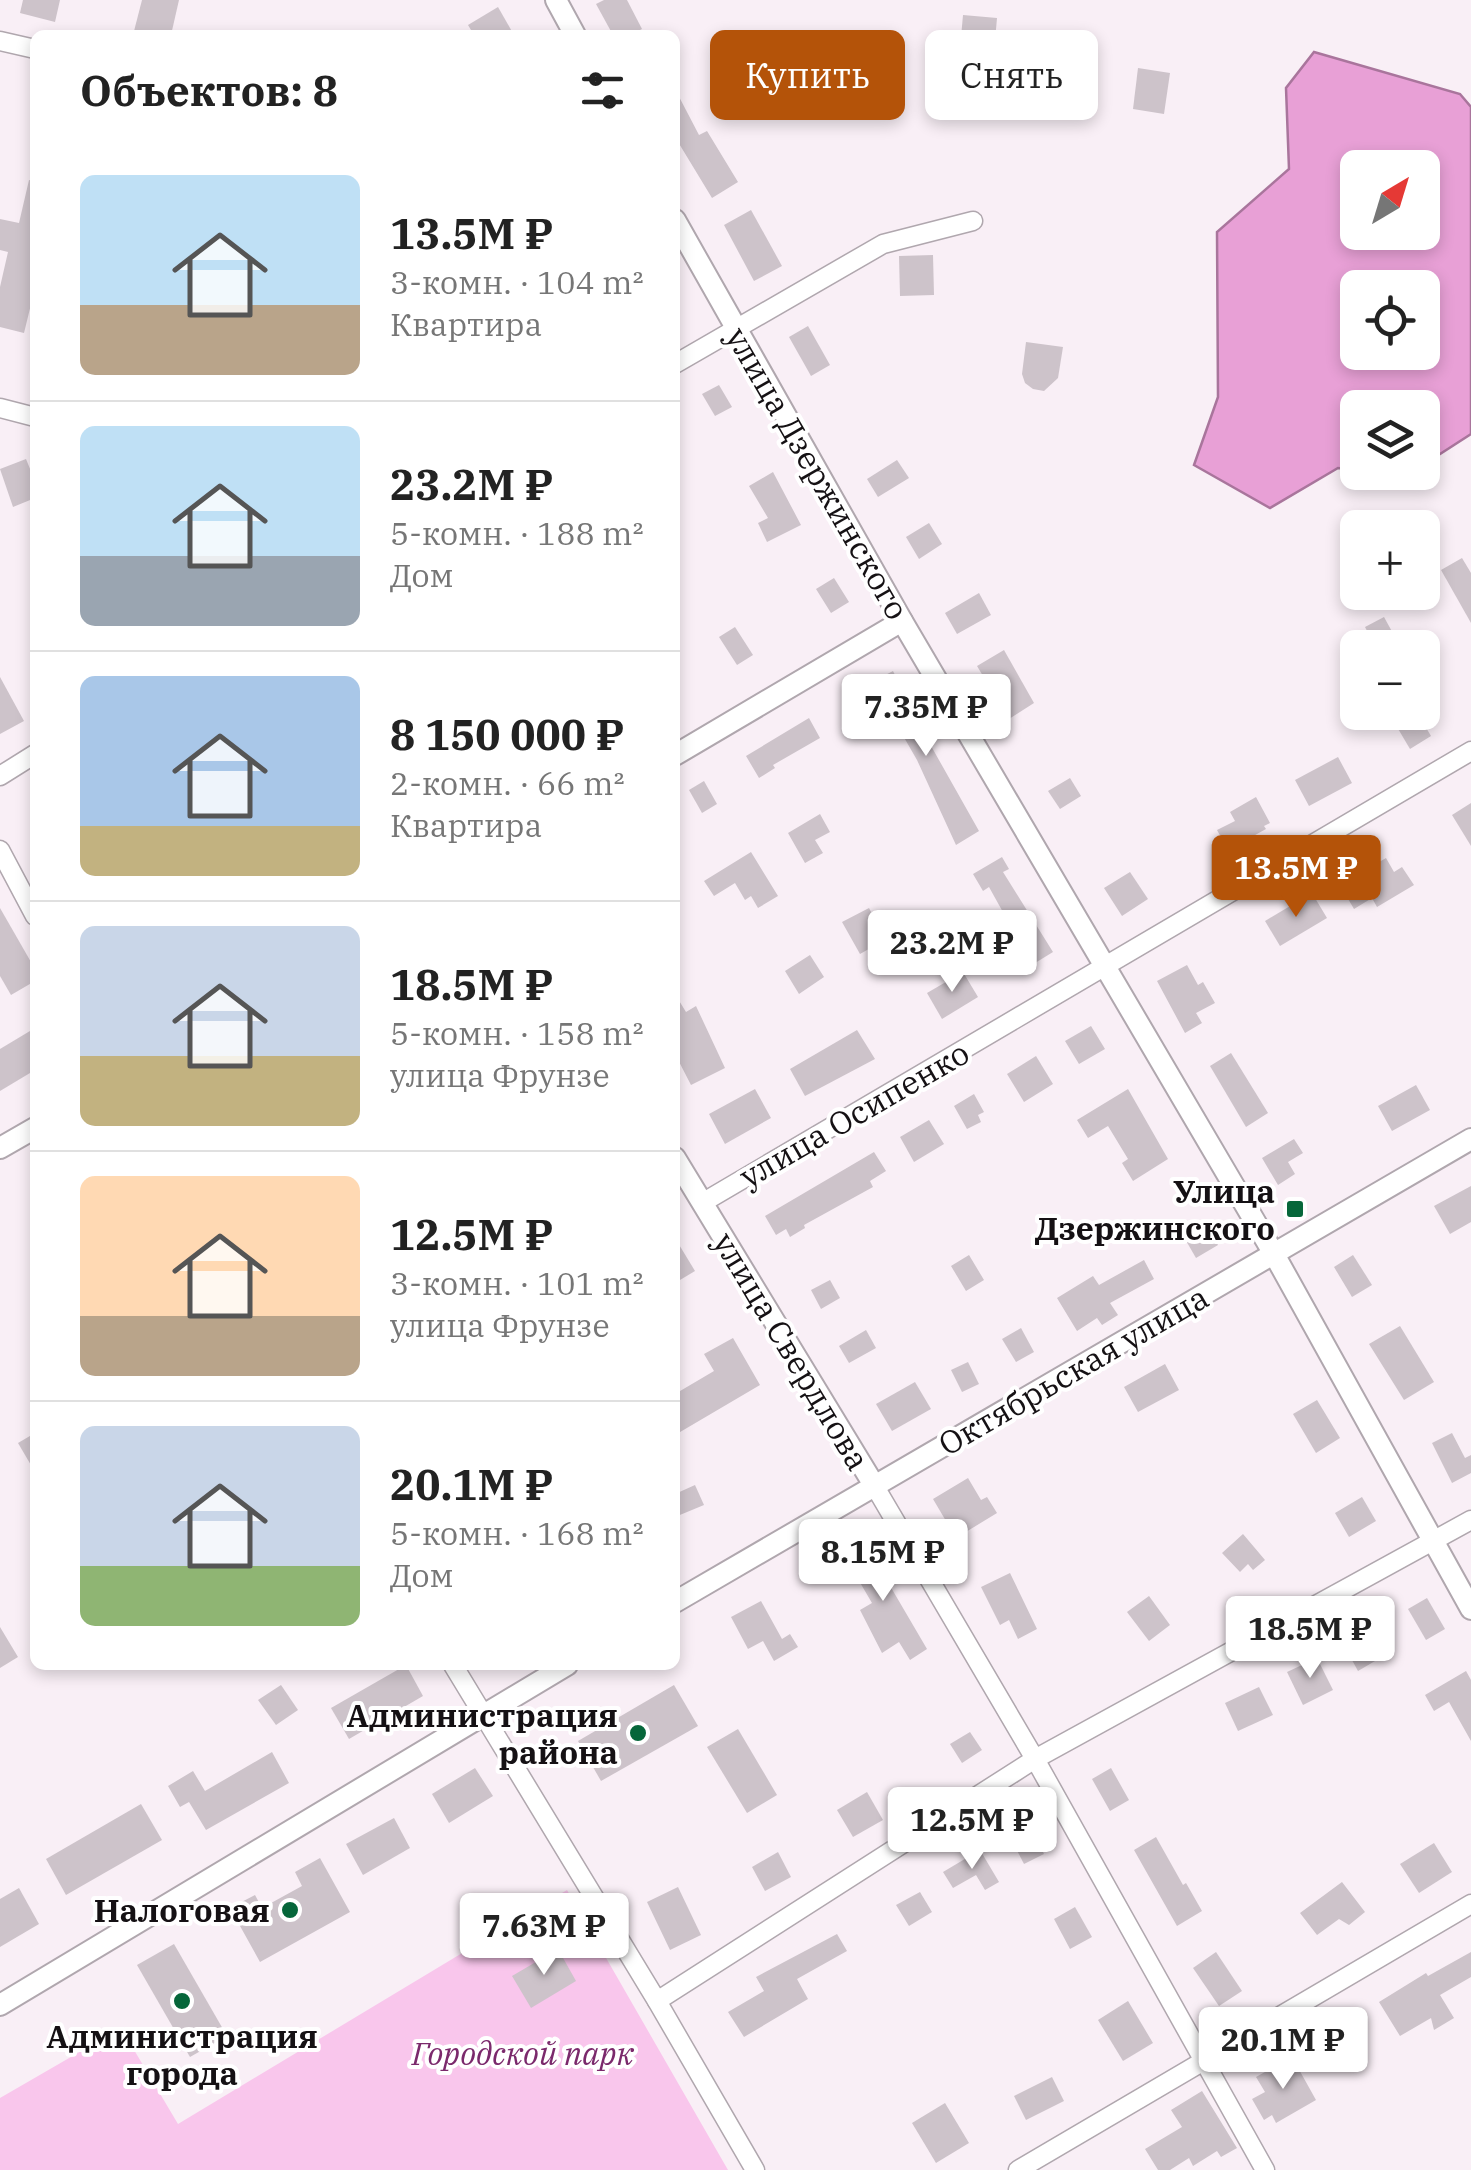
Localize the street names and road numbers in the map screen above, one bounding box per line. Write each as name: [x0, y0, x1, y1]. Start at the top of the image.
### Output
street label: улица Дзержинского: [717, 319, 919, 627]
street label: улица Осипенко: [732, 1031, 976, 1197]
street label: улица Свердлова: [704, 1224, 880, 1478]
street label: Октябрьская улица: [930, 1276, 1216, 1464]

